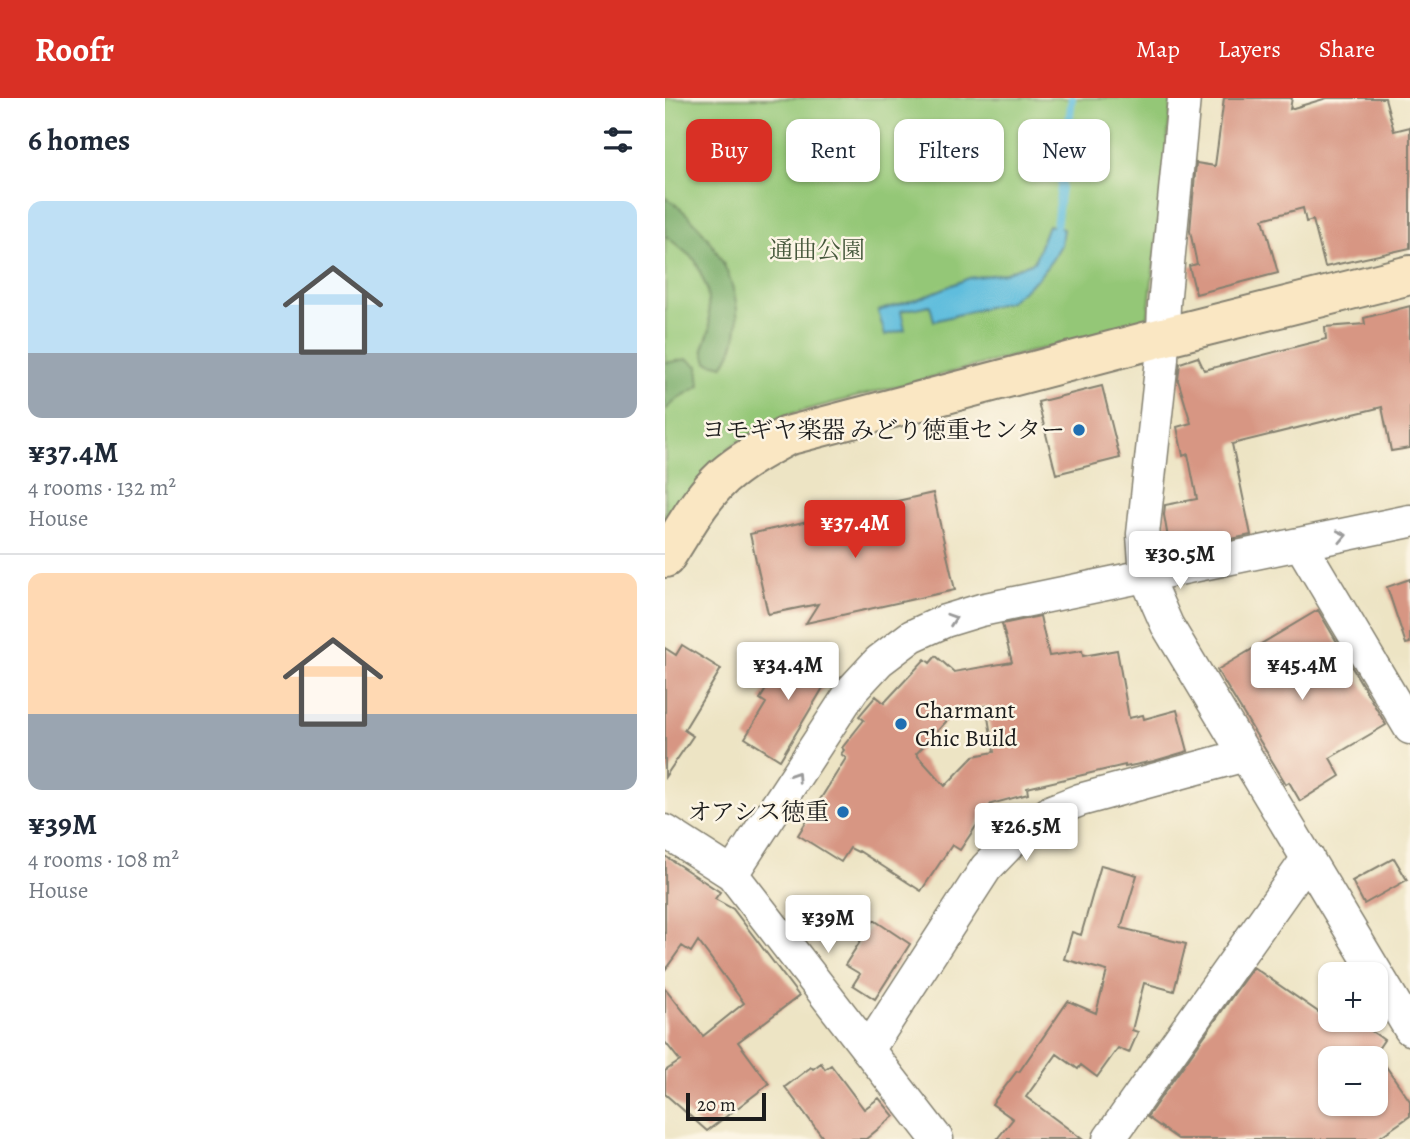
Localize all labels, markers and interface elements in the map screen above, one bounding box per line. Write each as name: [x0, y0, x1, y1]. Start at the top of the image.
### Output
text: Roofr: [35, 27, 114, 72]
text: Map: [1136, 33, 1180, 65]
text: Layers: [1218, 33, 1281, 65]
text: Share: [1319, 33, 1375, 65]
chip: Buy: [686, 119, 772, 182]
chip: Rent: [786, 119, 880, 182]
chip: Filters: [894, 119, 1004, 182]
chip: New: [1018, 119, 1110, 182]
text: 6 homes: [28, 120, 130, 160]
icon: filters: [599, 121, 637, 159]
park label: 通曲公園: [769, 234, 865, 266]
icon: home: [270, 247, 396, 373]
place label: ヨモギヤ楽器 みどり徳重センター: [701, 414, 1065, 446]
marker: ヨモギヤ楽器 みどり徳重センター: [1071, 422, 1087, 438]
text: ¥37.4M: [28, 432, 119, 472]
text: 4 rooms · 132 m²: [28, 472, 176, 503]
pin: ¥37.4M: [798, 500, 912, 560]
text: House: [28, 503, 88, 534]
text: ¥37.4M: [820, 507, 890, 538]
one-way arrow: [1336, 530, 1348, 544]
pin: ¥30.5M: [1123, 532, 1237, 591]
text: ¥30.5M: [1145, 538, 1215, 569]
one-way arrow: [946, 613, 958, 627]
icon: home: [270, 619, 396, 745]
pin: ¥34.4M: [731, 642, 845, 702]
pin: ¥45.4M: [1245, 642, 1359, 702]
text: ¥34.4M: [753, 649, 823, 680]
text: ¥45.4M: [1267, 649, 1337, 680]
place label: Charmant Chic Build: [915, 694, 1017, 754]
marker: Charmant Chic Build: [893, 716, 909, 732]
one-way arrow: [788, 771, 800, 784]
place label: オアシス徳重: [687, 796, 829, 828]
text: ¥39M: [28, 804, 97, 844]
marker: オアシス徳重: [835, 804, 851, 820]
pin: ¥26.5M: [969, 804, 1083, 863]
text: ¥26.5M: [991, 810, 1061, 841]
text: 4 rooms · 108 m²: [28, 844, 179, 875]
text: House: [28, 875, 88, 906]
pin: ¥39M: [787, 896, 869, 955]
text: ¥39M: [801, 902, 855, 933]
map controls: [1318, 962, 1388, 1116]
button: +: [1318, 962, 1388, 1032]
button: −: [1318, 1046, 1388, 1116]
scale bar: [686, 1090, 767, 1122]
text: 20 m: [697, 1092, 736, 1118]

